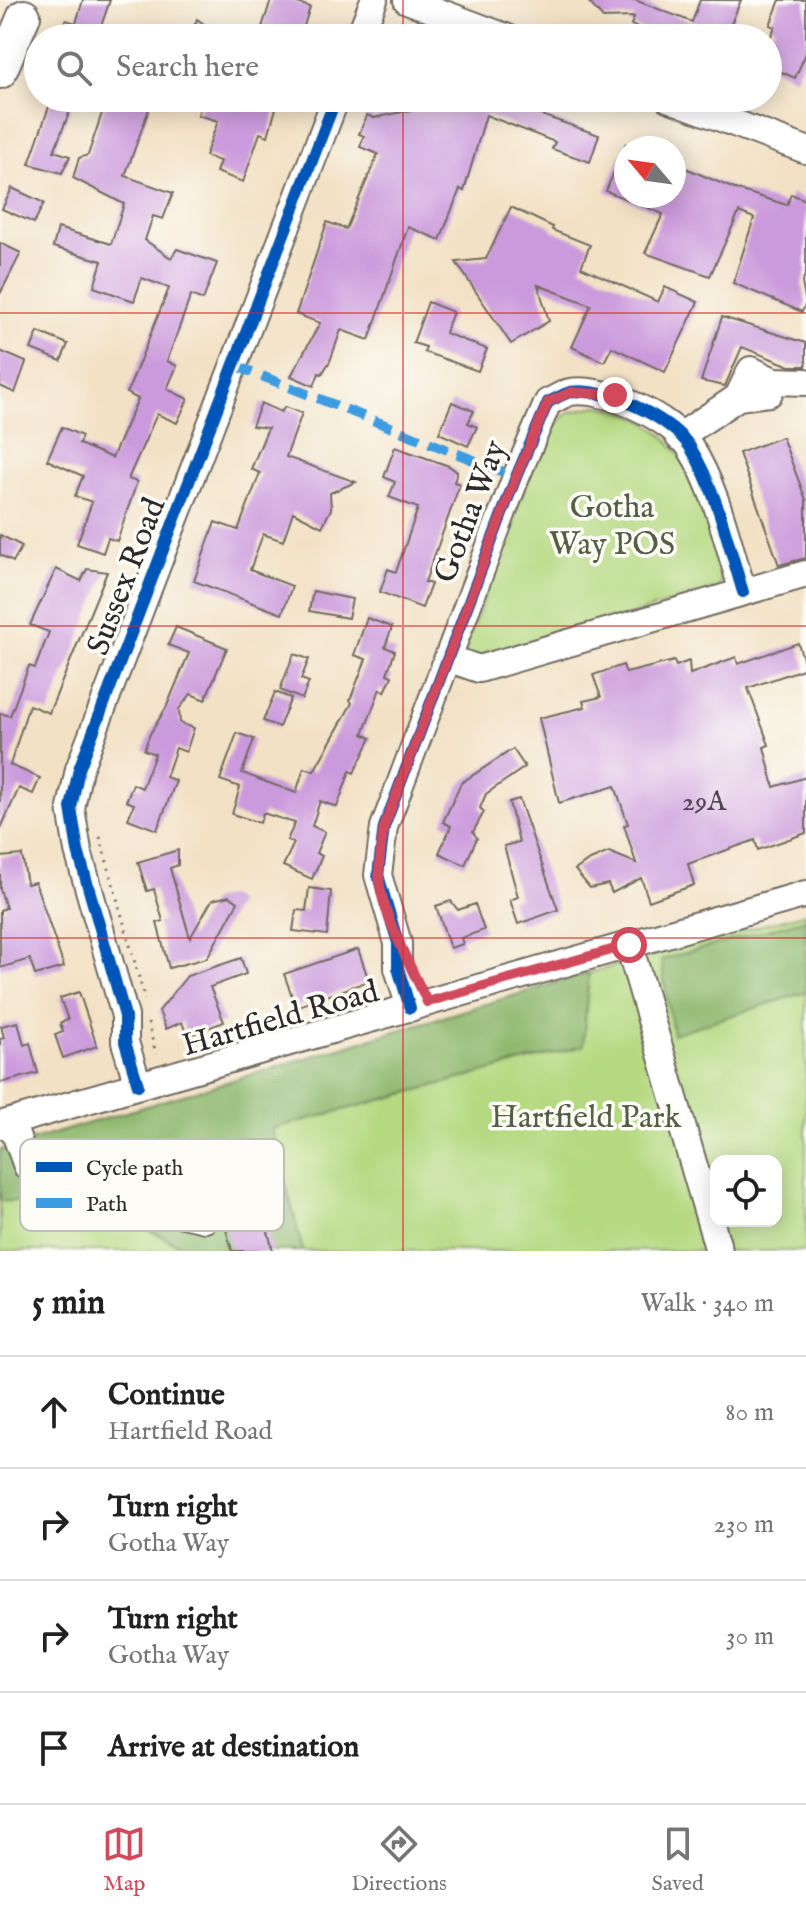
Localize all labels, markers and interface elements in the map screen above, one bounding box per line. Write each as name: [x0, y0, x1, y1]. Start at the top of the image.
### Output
search box: [24, 24, 782, 112]
icon: search: [52, 46, 96, 90]
text: Search here: [116, 49, 259, 87]
north arrow: [614, 136, 686, 208]
route end: [597, 377, 633, 413]
street label: Gotha Way: [425, 435, 517, 589]
park label: Gotha Way POS: [549, 488, 675, 566]
street label: Sussex Road: [79, 492, 176, 661]
house number: 29A: [682, 785, 727, 820]
route start: [611, 927, 647, 963]
street label: Hartfield Road: [178, 972, 385, 1067]
park label: Hartfield Park: [491, 1098, 682, 1139]
legend: [20, 1139, 284, 1231]
text: Cycle path: [86, 1155, 183, 1183]
map controls: [710, 1155, 782, 1227]
button: locate: [710, 1155, 782, 1227]
text: Path: [86, 1191, 128, 1219]
text: 5 min: [32, 1282, 105, 1325]
text: Walk · 340 m: [640, 1287, 774, 1320]
text: Continue: [108, 1377, 225, 1415]
icon: ahead: [32, 1390, 76, 1434]
text: 80 m: [725, 1396, 774, 1429]
text: Hartfield Road: [108, 1415, 272, 1448]
text: Turn right: [108, 1489, 238, 1527]
icon: right: [32, 1502, 76, 1546]
text: 230 m: [714, 1508, 774, 1541]
text: Gotha Way: [108, 1527, 229, 1560]
text: Turn right: [108, 1601, 238, 1639]
icon: right: [32, 1614, 76, 1658]
text: 30 m: [726, 1620, 774, 1653]
text: Gotha Way: [108, 1639, 229, 1672]
icon: arrive: [32, 1726, 76, 1770]
text: Arrive at destination: [108, 1729, 359, 1767]
tab: Map: [102, 1822, 146, 1898]
tab: Directions: [351, 1822, 447, 1898]
tab: Saved: [652, 1822, 704, 1898]

